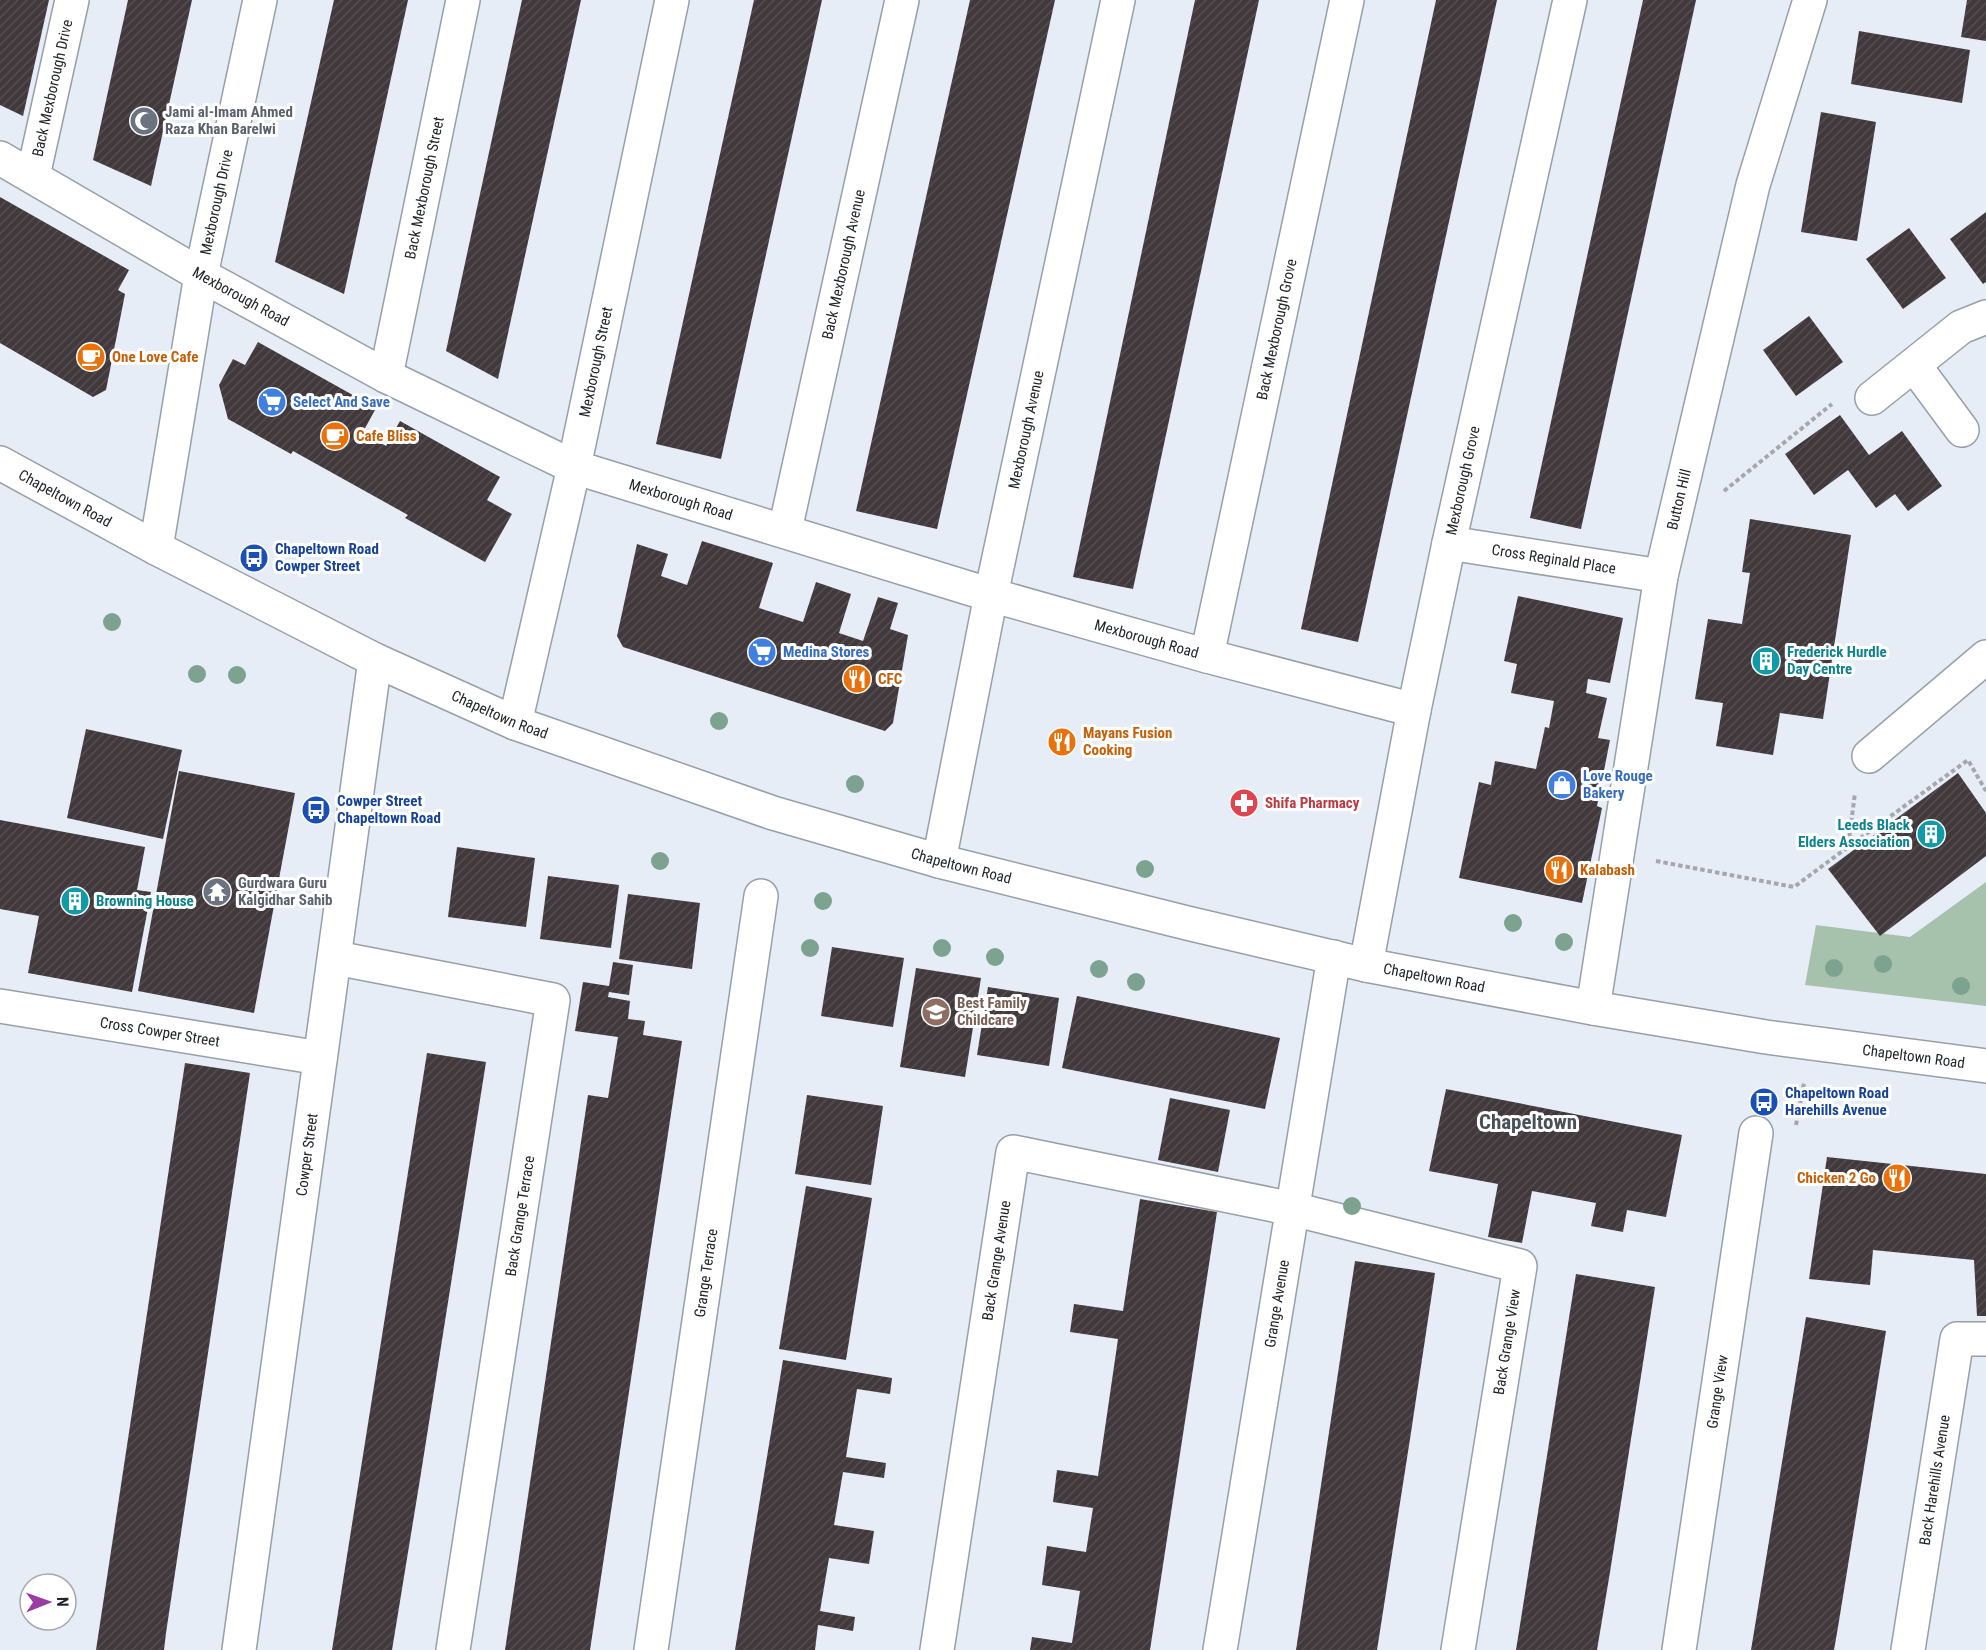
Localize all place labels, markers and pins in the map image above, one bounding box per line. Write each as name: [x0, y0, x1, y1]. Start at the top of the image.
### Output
place label: Jami al-Imam Ahmed Raza Khan Barelwi: [165, 103, 293, 138]
mosque icon: Jami al-Imam Ahmed Raza Khan Barelwi: [128, 105, 160, 137]
cafe icon: One Love Cafe: [75, 341, 107, 373]
place label: One Love Cafe: [112, 348, 198, 366]
supermarket icon: Select And Save: [256, 386, 288, 418]
place label: Select And Save: [293, 393, 390, 411]
cafe icon: Cafe Bliss: [319, 420, 351, 452]
place label: Cafe Bliss: [356, 427, 417, 445]
place label: Chapeltown Road Cowper Street: [275, 540, 379, 575]
bus stop icon: Chapeltown Road Cowper Street: [238, 542, 270, 574]
supermarket icon: Medina Stores: [746, 636, 778, 668]
place label: Medina Stores: [783, 643, 870, 661]
place label: Frederick Hurdle Day Centre: [1787, 643, 1887, 678]
building icon: Frederick Hurdle Day Centre: [1750, 645, 1782, 677]
restaurant icon: CFC: [841, 663, 873, 695]
place label: CFC: [878, 670, 903, 688]
place label: Mayans Fusion Cooking: [1083, 724, 1172, 759]
restaurant icon: Mayans Fusion Cooking: [1046, 726, 1078, 758]
place label: Love Rouge Bakery: [1583, 767, 1653, 802]
shop icon: Love Rouge Bakery: [1546, 769, 1578, 801]
pharmacy icon: Shifa Pharmacy: [1228, 787, 1260, 819]
place label: Cowper Street Chapeltown Road: [337, 792, 441, 827]
bus stop icon: Cowper Street Chapeltown Road: [300, 794, 332, 826]
place label: Shifa Pharmacy: [1265, 794, 1360, 812]
place label: Leeds Black Elders Association: [1798, 816, 1911, 851]
building icon: Leeds Black Elders Association: [1915, 818, 1947, 850]
restaurant icon: Kalabash: [1543, 854, 1575, 886]
place label: Kalabash: [1580, 861, 1635, 879]
place label: Gurdwara Guru Kalgidhar Sahib: [238, 874, 333, 909]
temple icon: Gurdwara Guru Kalgidhar Sahib: [201, 876, 233, 908]
building icon: Browning House: [59, 885, 91, 917]
place label: Browning House: [96, 892, 194, 910]
place label: Best Family Childcare: [957, 994, 1027, 1029]
school or university icon: Best Family Childcare: [920, 996, 952, 1028]
place label: Chapeltown Road Harehills Avenue: [1785, 1084, 1889, 1119]
bus stop icon: Chapeltown Road Harehills Avenue: [1748, 1086, 1780, 1118]
restaurant icon: Chicken 2 Go: [1881, 1162, 1913, 1194]
place label: Chicken 2 Go: [1797, 1169, 1876, 1187]

